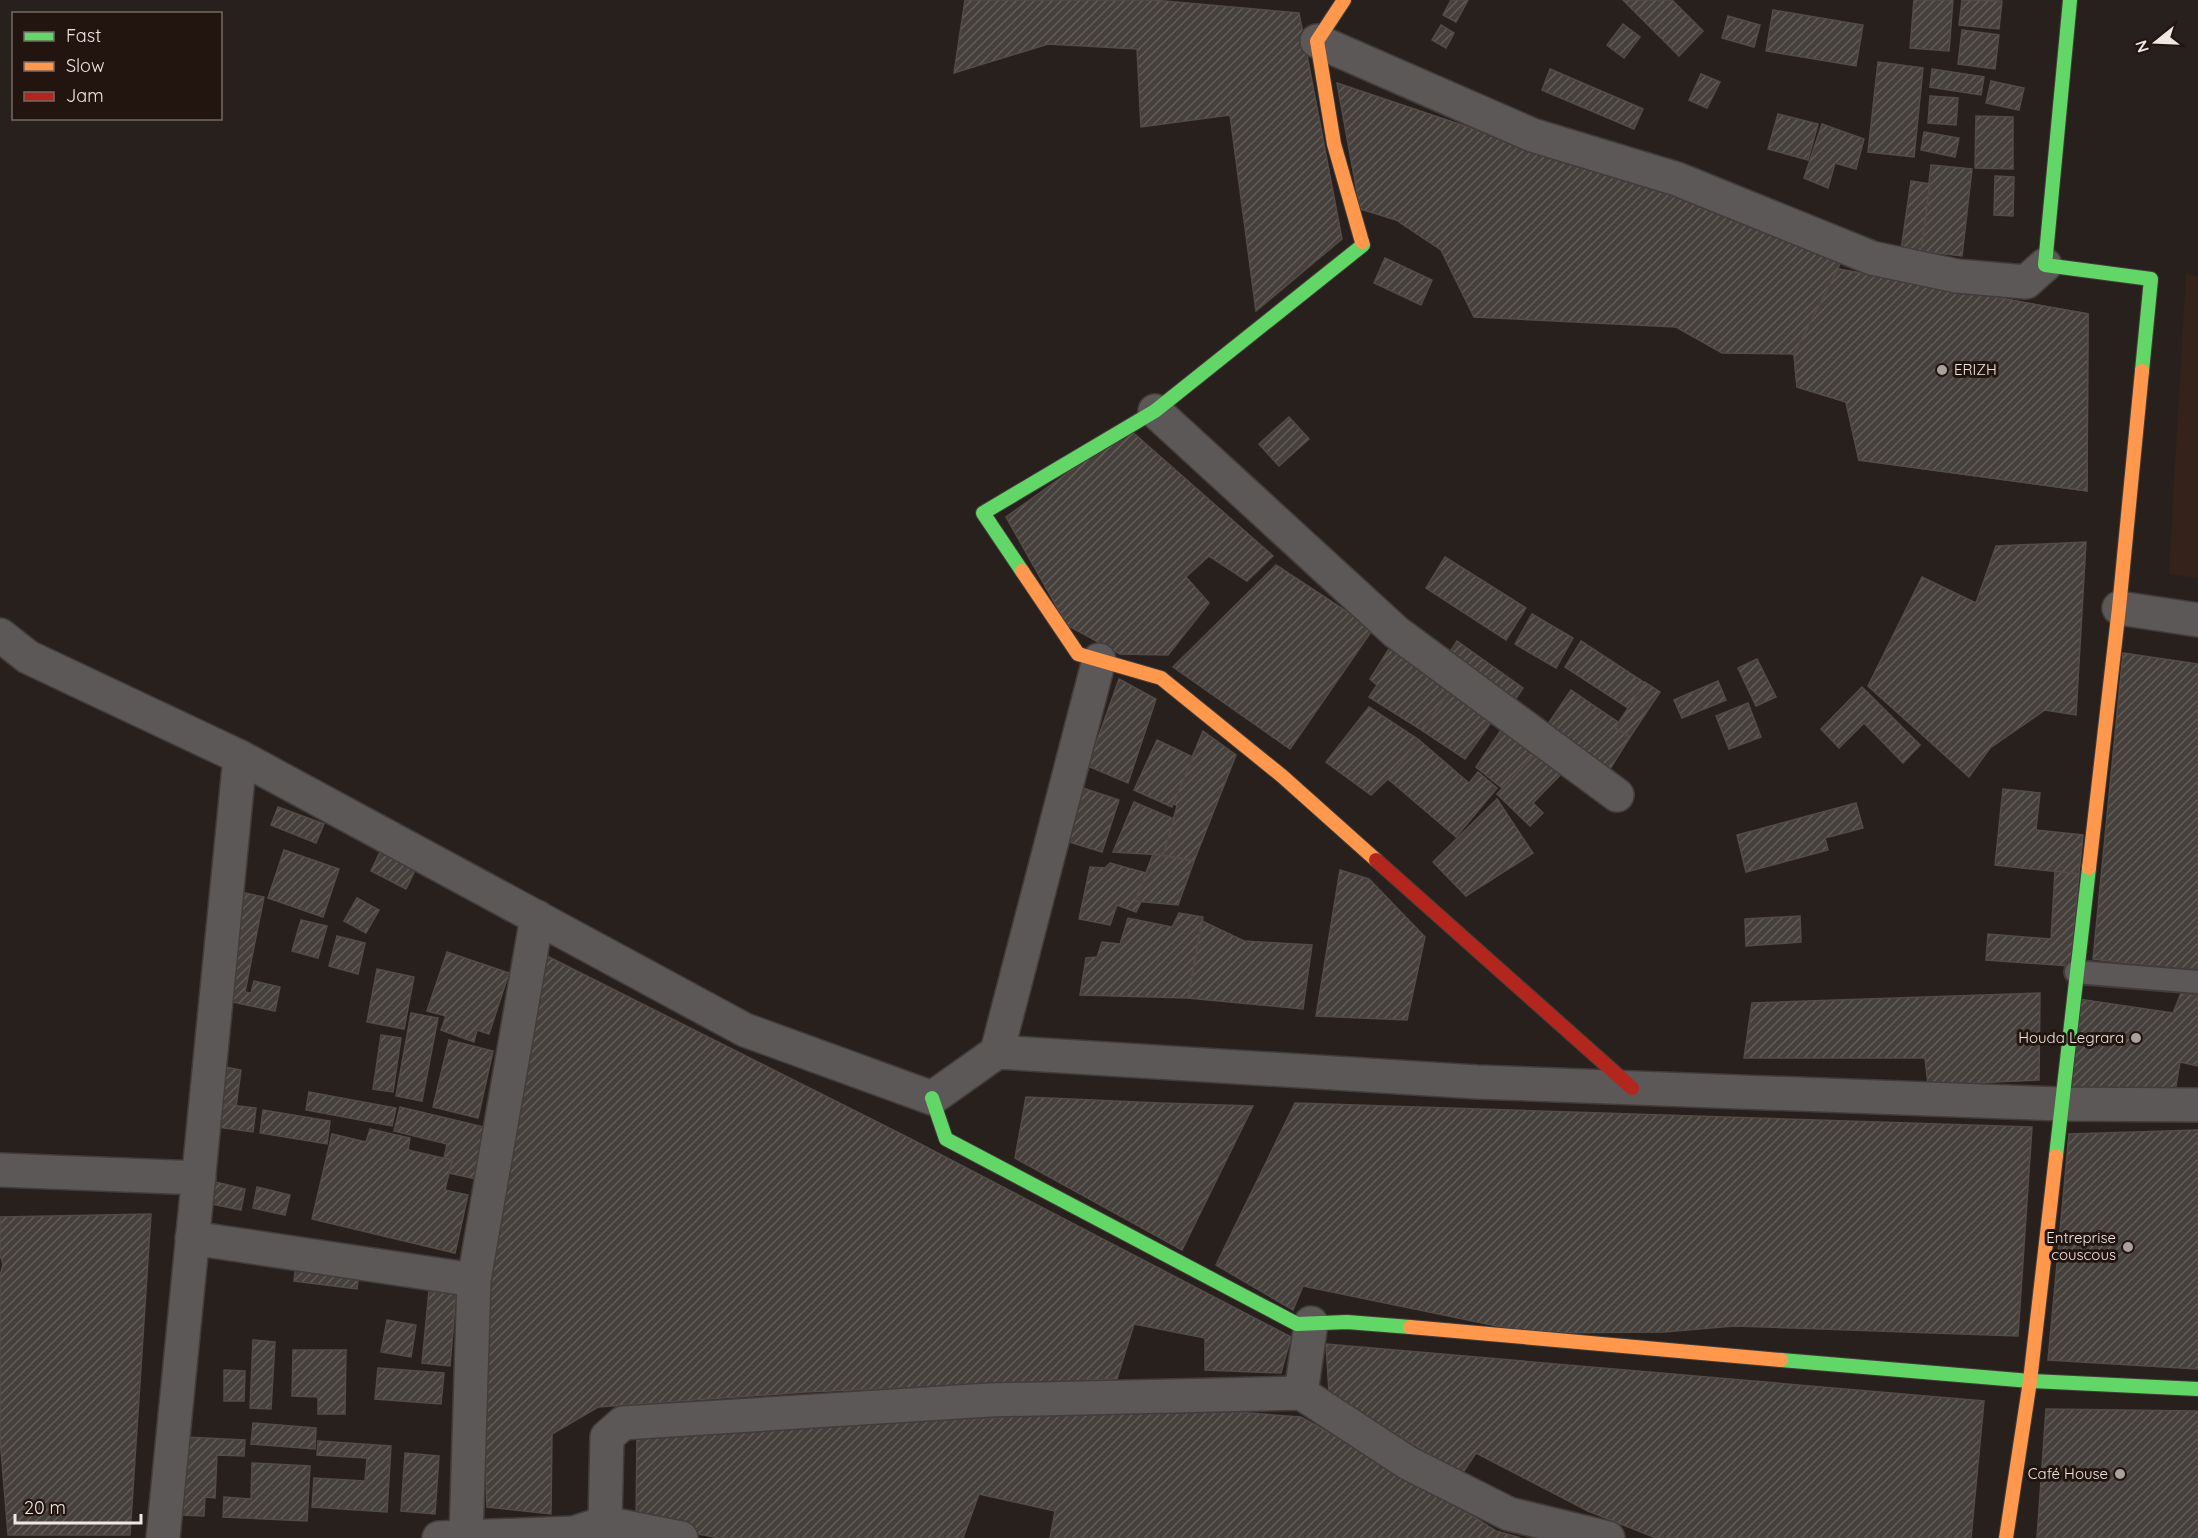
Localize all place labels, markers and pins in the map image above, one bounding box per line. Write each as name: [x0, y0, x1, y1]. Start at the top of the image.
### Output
place label: ERIZH: [1954, 360, 1997, 379]
marker: ERIZH: [1935, 363, 1949, 377]
place label: Houda Legrara: [2018, 1028, 2124, 1047]
marker: Houda Legrara: [2129, 1031, 2143, 1045]
place label: Entreprise couscous: [2046, 1228, 2116, 1264]
marker: Entreprise couscous: [2121, 1240, 2135, 1254]
place label: Café House: [2028, 1464, 2108, 1483]
marker: Café House: [2113, 1467, 2127, 1481]

